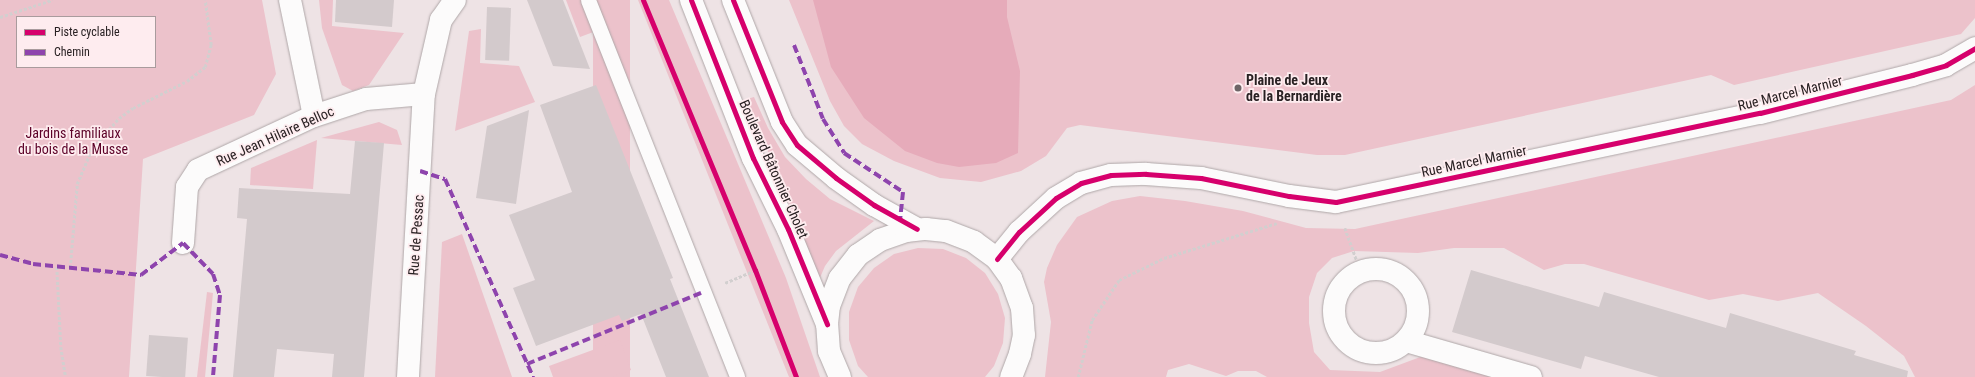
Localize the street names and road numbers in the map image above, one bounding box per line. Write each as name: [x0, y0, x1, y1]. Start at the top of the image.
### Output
street label: Rue Marcel Marnier: [1736, 72, 1844, 114]
street label: Boulevard Bâtonnier Cholet: [736, 97, 812, 241]
street label: Rue Jean Hilaire Belloc: [214, 102, 336, 170]
street label: Rue Marcel Marnier: [1420, 142, 1528, 180]
street label: Rue de Pessac: [405, 194, 427, 276]

